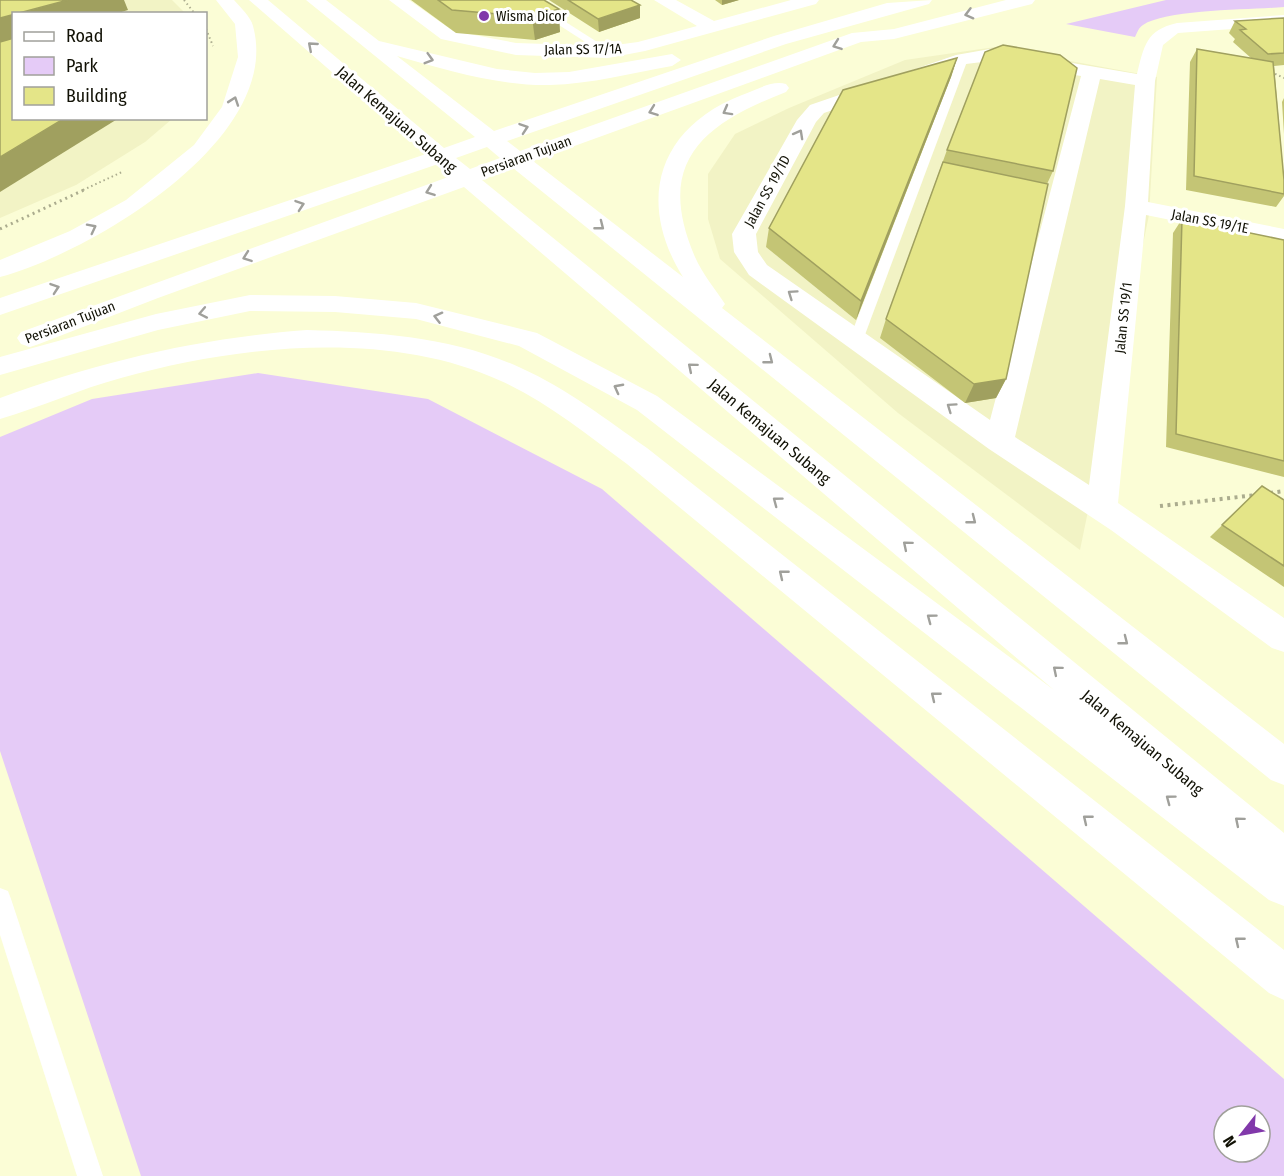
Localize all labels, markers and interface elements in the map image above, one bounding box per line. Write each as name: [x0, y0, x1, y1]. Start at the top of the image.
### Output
one-way arrow: [964, 6, 974, 19]
place label: Wisma Dicor: [496, 8, 567, 25]
marker: Wisma Dicor: [477, 9, 491, 23]
legend: [12, 12, 207, 120]
text: Road: [66, 25, 103, 47]
one-way arrow: [832, 37, 843, 50]
street label: Jalan SS 17/1A: [544, 40, 623, 59]
one-way arrow: [308, 43, 319, 54]
one-way arrow: [423, 52, 434, 64]
text: Park: [66, 55, 99, 77]
street label: Jalan Kemajuan Subang: [333, 62, 461, 177]
text: Building: [66, 85, 127, 107]
one-way arrow: [226, 96, 239, 107]
one-way arrow: [648, 103, 659, 116]
one-way arrow: [723, 104, 733, 115]
one-way arrow: [518, 123, 529, 135]
one-way arrow: [792, 130, 803, 141]
street label: Persiaran Tujuan: [479, 132, 574, 181]
street label: Jalan SS 19/1D: [741, 152, 794, 230]
one-way arrow: [425, 183, 436, 196]
one-way arrow: [294, 199, 304, 212]
street label: Jalan SS 19/1E: [1170, 206, 1250, 237]
one-way arrow: [593, 219, 604, 230]
one-way arrow: [86, 224, 97, 236]
one-way arrow: [242, 249, 252, 262]
street label: Jalan SS 19/1: [1111, 282, 1136, 355]
one-way arrow: [49, 283, 60, 295]
one-way arrow: [787, 290, 798, 301]
street label: Persiaran Tujuan: [23, 297, 118, 347]
one-way arrow: [199, 306, 209, 319]
one-way arrow: [434, 311, 444, 324]
one-way arrow: [763, 352, 774, 363]
one-way arrow: [688, 363, 699, 374]
street label: Jalan Kemajuan Subang: [705, 375, 835, 488]
one-way arrow: [614, 384, 625, 395]
one-way arrow: [947, 403, 958, 414]
one-way arrow: [772, 497, 783, 508]
one-way arrow: [965, 512, 976, 523]
one-way arrow: [903, 541, 914, 552]
one-way arrow: [779, 571, 790, 582]
one-way arrow: [927, 614, 938, 625]
one-way arrow: [1118, 633, 1129, 644]
one-way arrow: [1053, 666, 1064, 677]
street label: Jalan Kemajuan Subang: [1078, 686, 1208, 799]
one-way arrow: [931, 693, 942, 704]
one-way arrow: [1166, 795, 1177, 806]
one-way arrow: [1083, 815, 1094, 826]
one-way arrow: [1235, 818, 1246, 829]
one-way arrow: [1234, 938, 1245, 949]
north arrow: [1212, 1104, 1272, 1164]
text: N: [1219, 1132, 1240, 1150]

